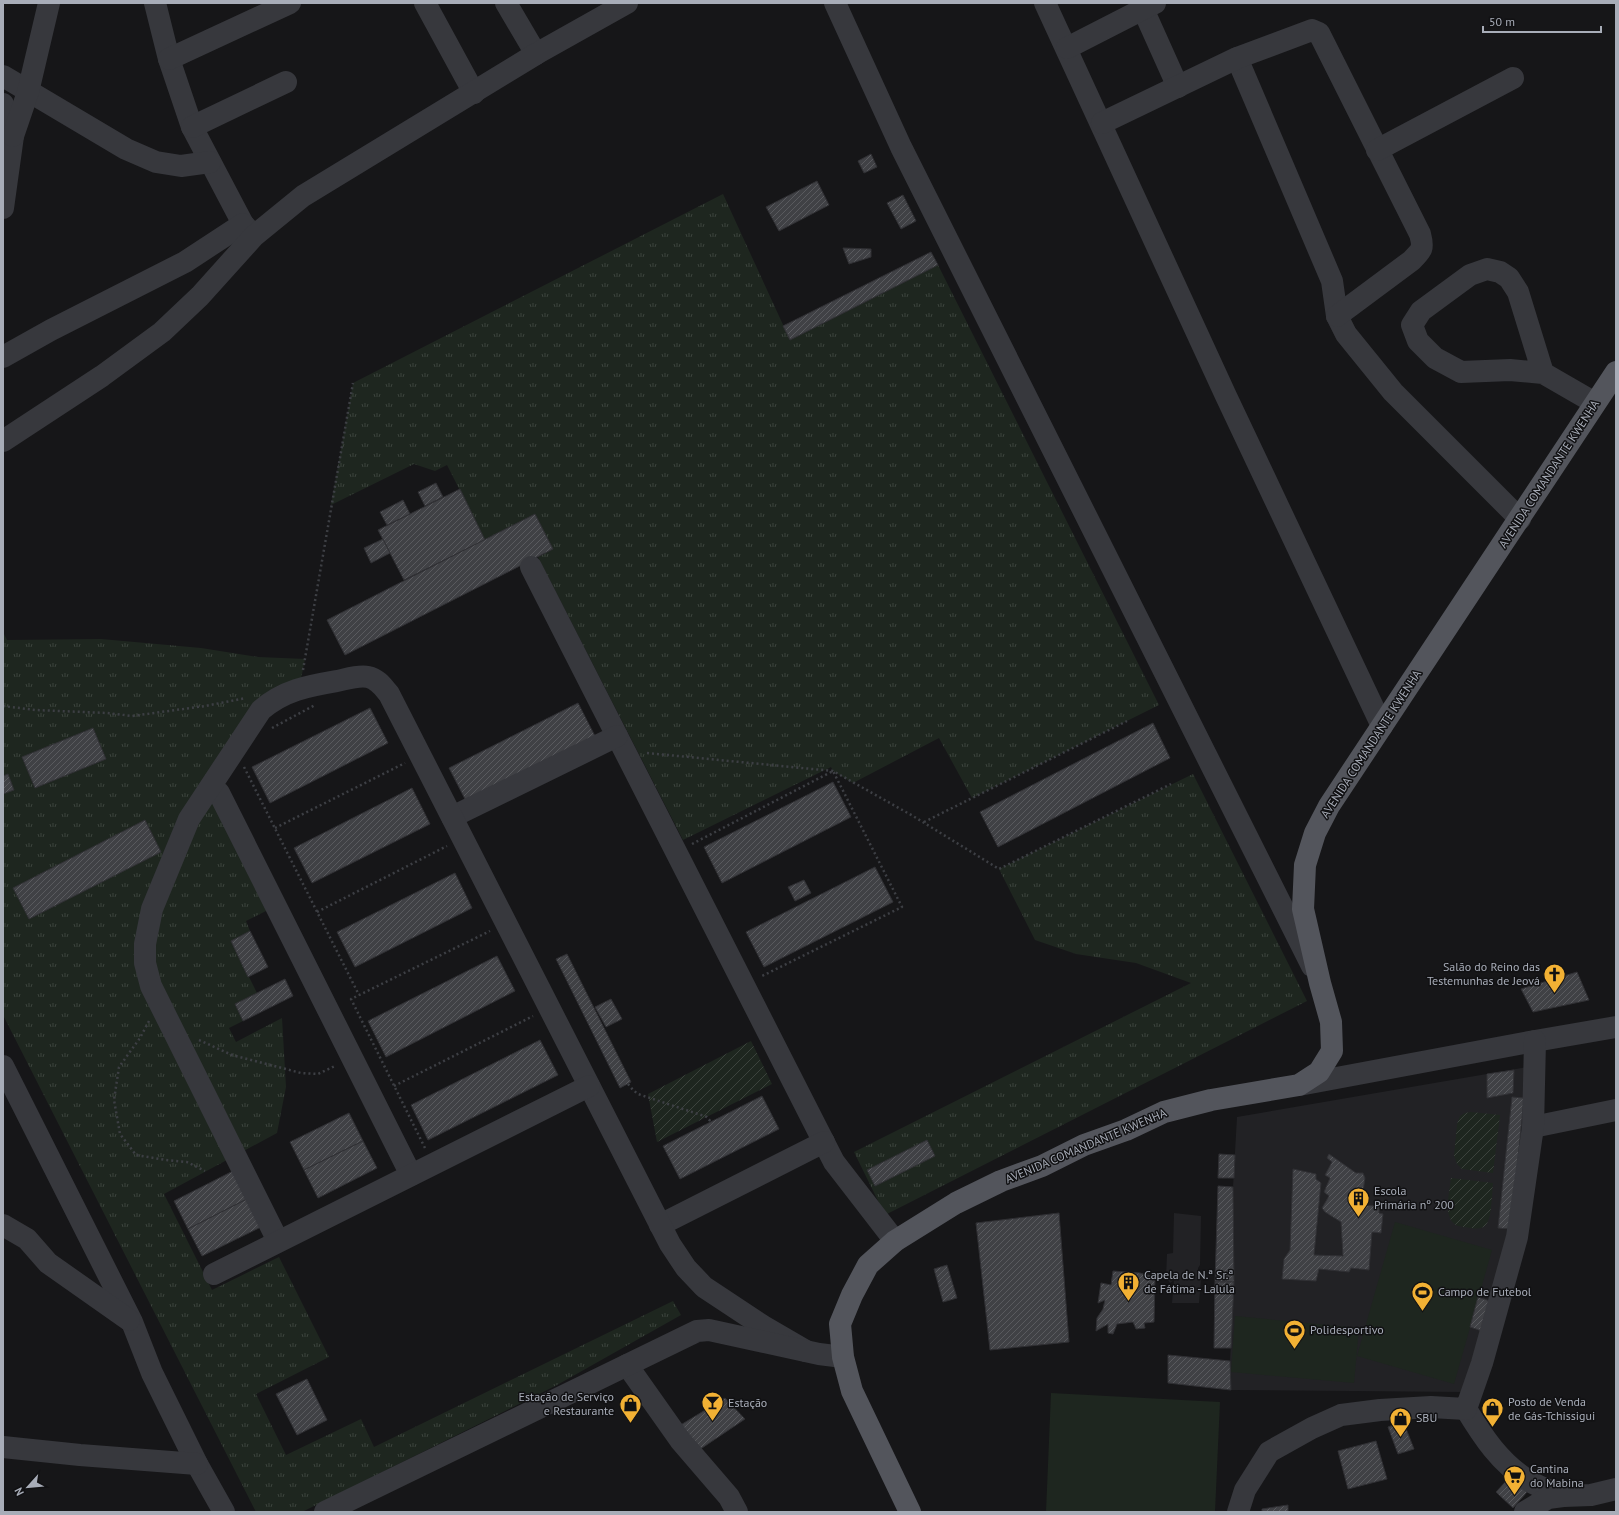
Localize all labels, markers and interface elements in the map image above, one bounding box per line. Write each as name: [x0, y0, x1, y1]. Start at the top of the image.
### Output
scale bar: [1483, 8, 1601, 34]
text: 50 m: [1489, 14, 1515, 29]
street label: AVENIDA COMANDANTE KWENHA: [1495, 397, 1602, 551]
street label: AVENIDA COMANDANTE KWENHA: [1317, 667, 1424, 821]
place label: Salão do Reino das Testemunhas de Jeová: [1427, 959, 1540, 988]
church icon: Salão do Reino das Testemunhas de Jeová: [1542, 961, 1568, 994]
street label: AVENIDA COMANDANTE KWENHA: [1003, 1105, 1169, 1186]
place label: Escola Primária nº 200: [1374, 1183, 1454, 1212]
building icon: Escola Primária nº 200: [1346, 1185, 1372, 1218]
place label: Capela de N.ª Sr.ª de Fátima - Lalula: [1144, 1267, 1235, 1296]
building icon: Capela de N.ª Sr.ª de Fátima - Lalula: [1116, 1269, 1142, 1302]
sports icon: Campo de Futebol: [1409, 1279, 1435, 1312]
place label: Campo de Futebol: [1438, 1284, 1532, 1299]
sports icon: Polidesportivo: [1282, 1317, 1308, 1350]
place label: Polidesportivo: [1310, 1322, 1384, 1337]
place label: Estação de Serviço e Restaurante: [519, 1389, 614, 1418]
bar icon: Estação: [699, 1390, 725, 1423]
shop icon: Estação de Serviço e Restaurante: [617, 1391, 643, 1424]
place label: Posto de Venda de Gás-Tchissigui: [1508, 1394, 1595, 1423]
place label: Estação: [728, 1395, 767, 1410]
shop icon: Posto de Venda de Gás-Tchissigui: [1480, 1396, 1506, 1429]
shop icon: SBU: [1388, 1405, 1414, 1438]
place label: SBU: [1416, 1410, 1437, 1425]
place label: Cantina do Mabina: [1530, 1461, 1584, 1490]
supermarket icon: Cantina do Mabina: [1502, 1463, 1528, 1496]
north arrow: [8, 1467, 48, 1507]
text: N: [11, 1485, 27, 1498]

